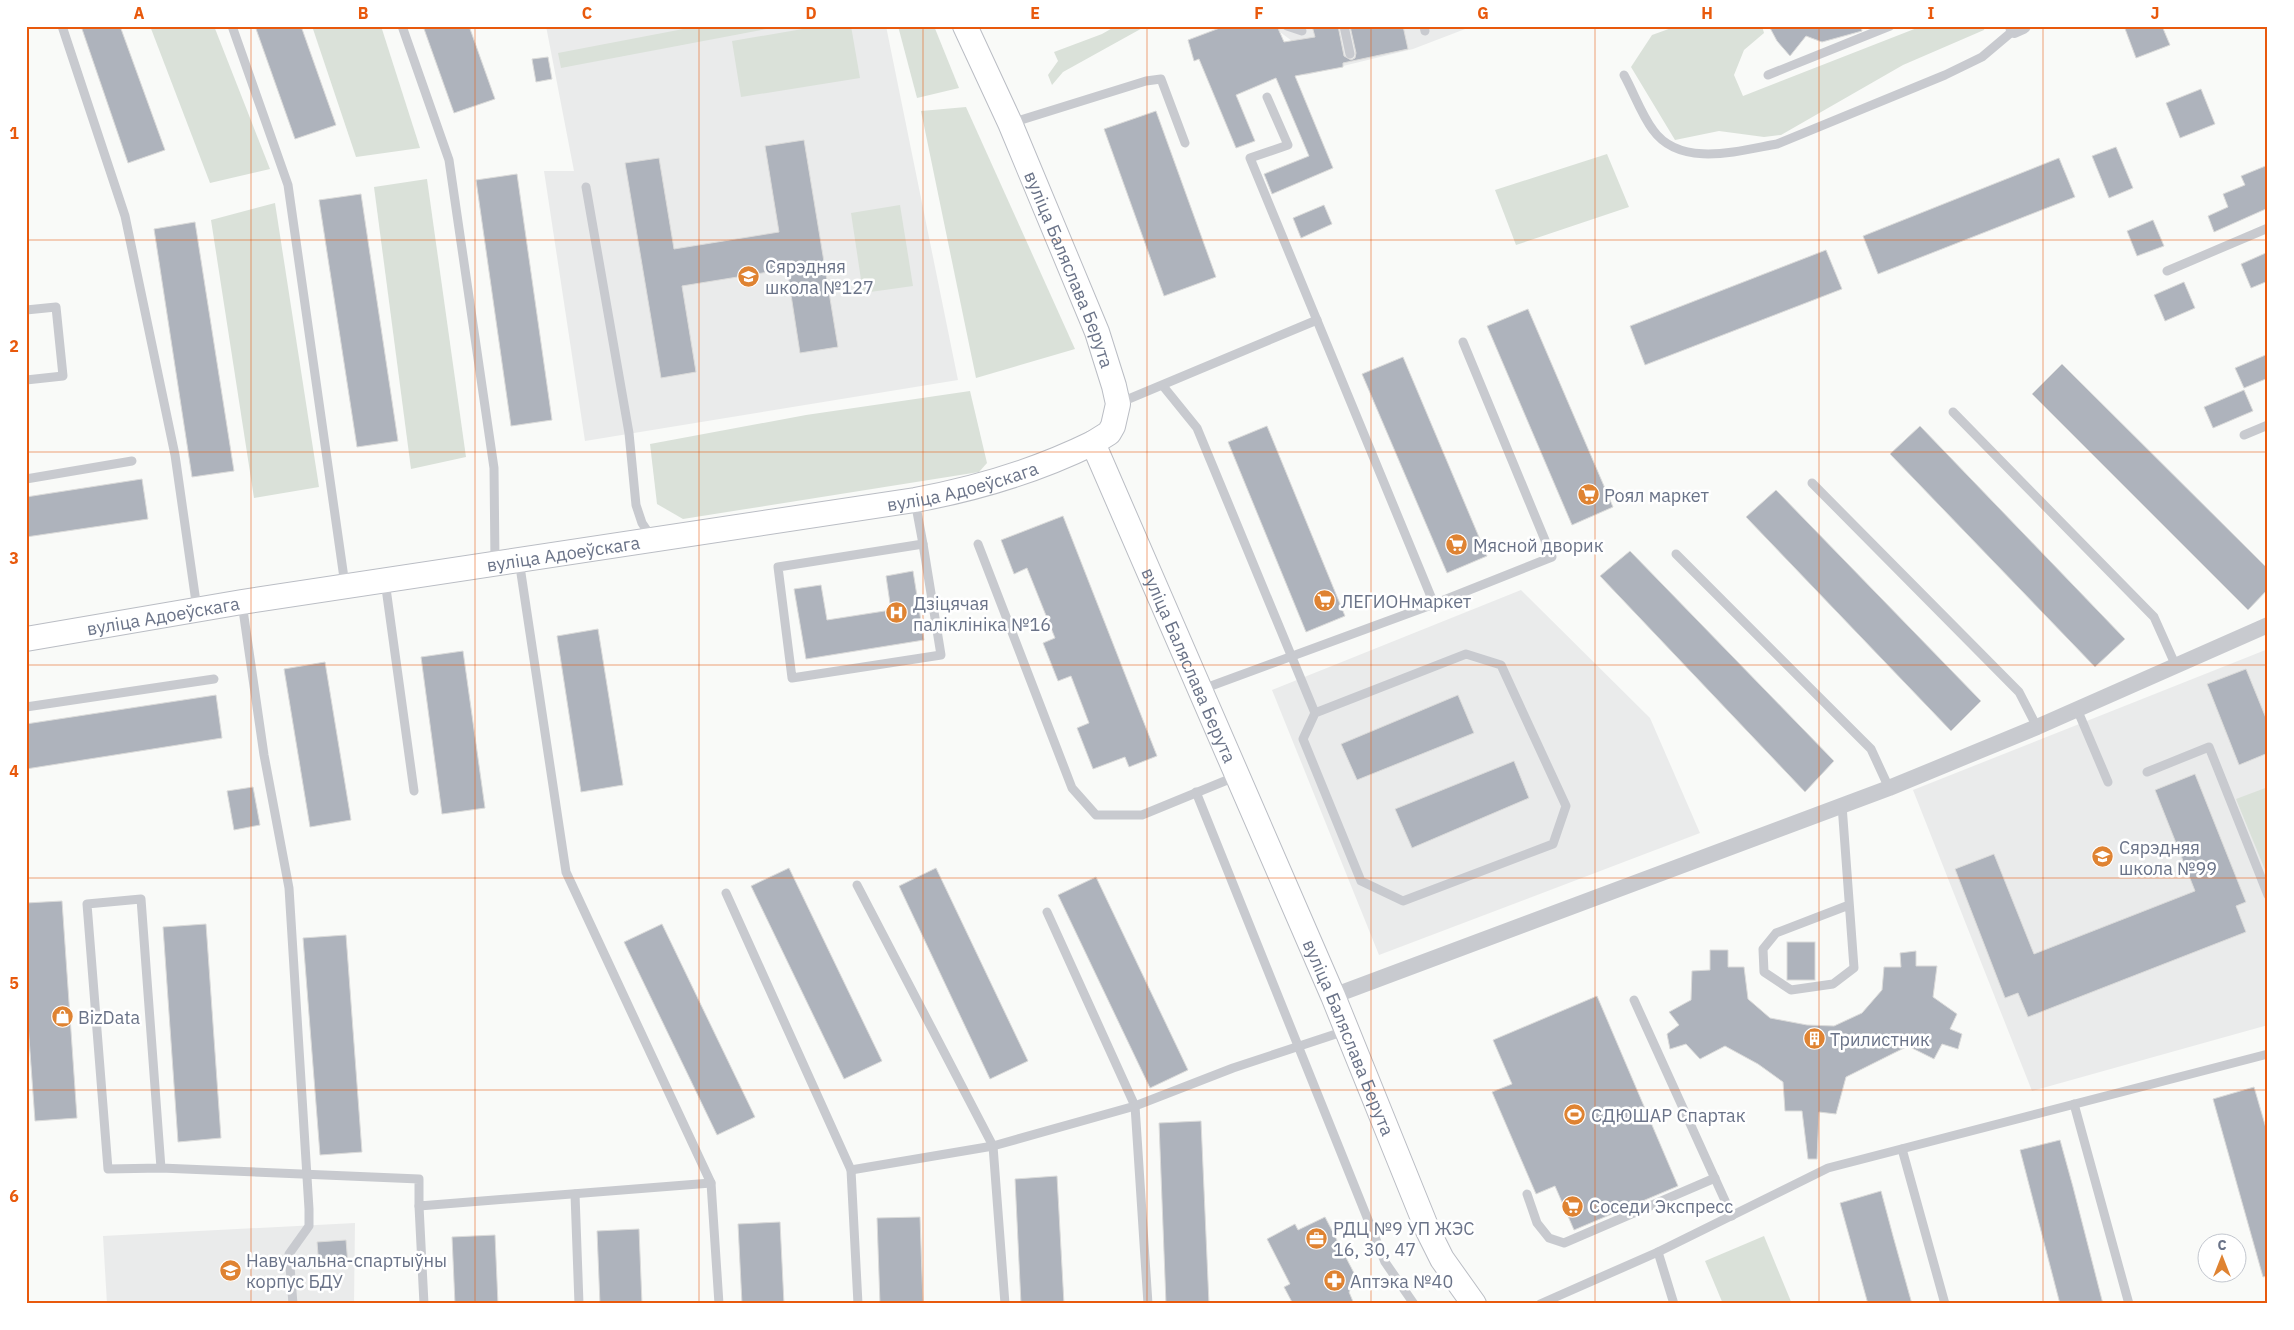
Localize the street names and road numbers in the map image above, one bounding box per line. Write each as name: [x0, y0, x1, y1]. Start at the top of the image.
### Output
street label: вуліца Баляслава Берута: [1020, 167, 1119, 371]
street label: вуліца Адоеўскага: [885, 456, 1041, 516]
street label: вуліца Адоеўскага: [485, 530, 642, 576]
street label: вуліца Баляслава Берута: [1137, 564, 1242, 767]
street label: вуліца Адоеўскага: [85, 591, 242, 640]
street label: вуліца Баляслава Берута: [1298, 936, 1400, 1139]

